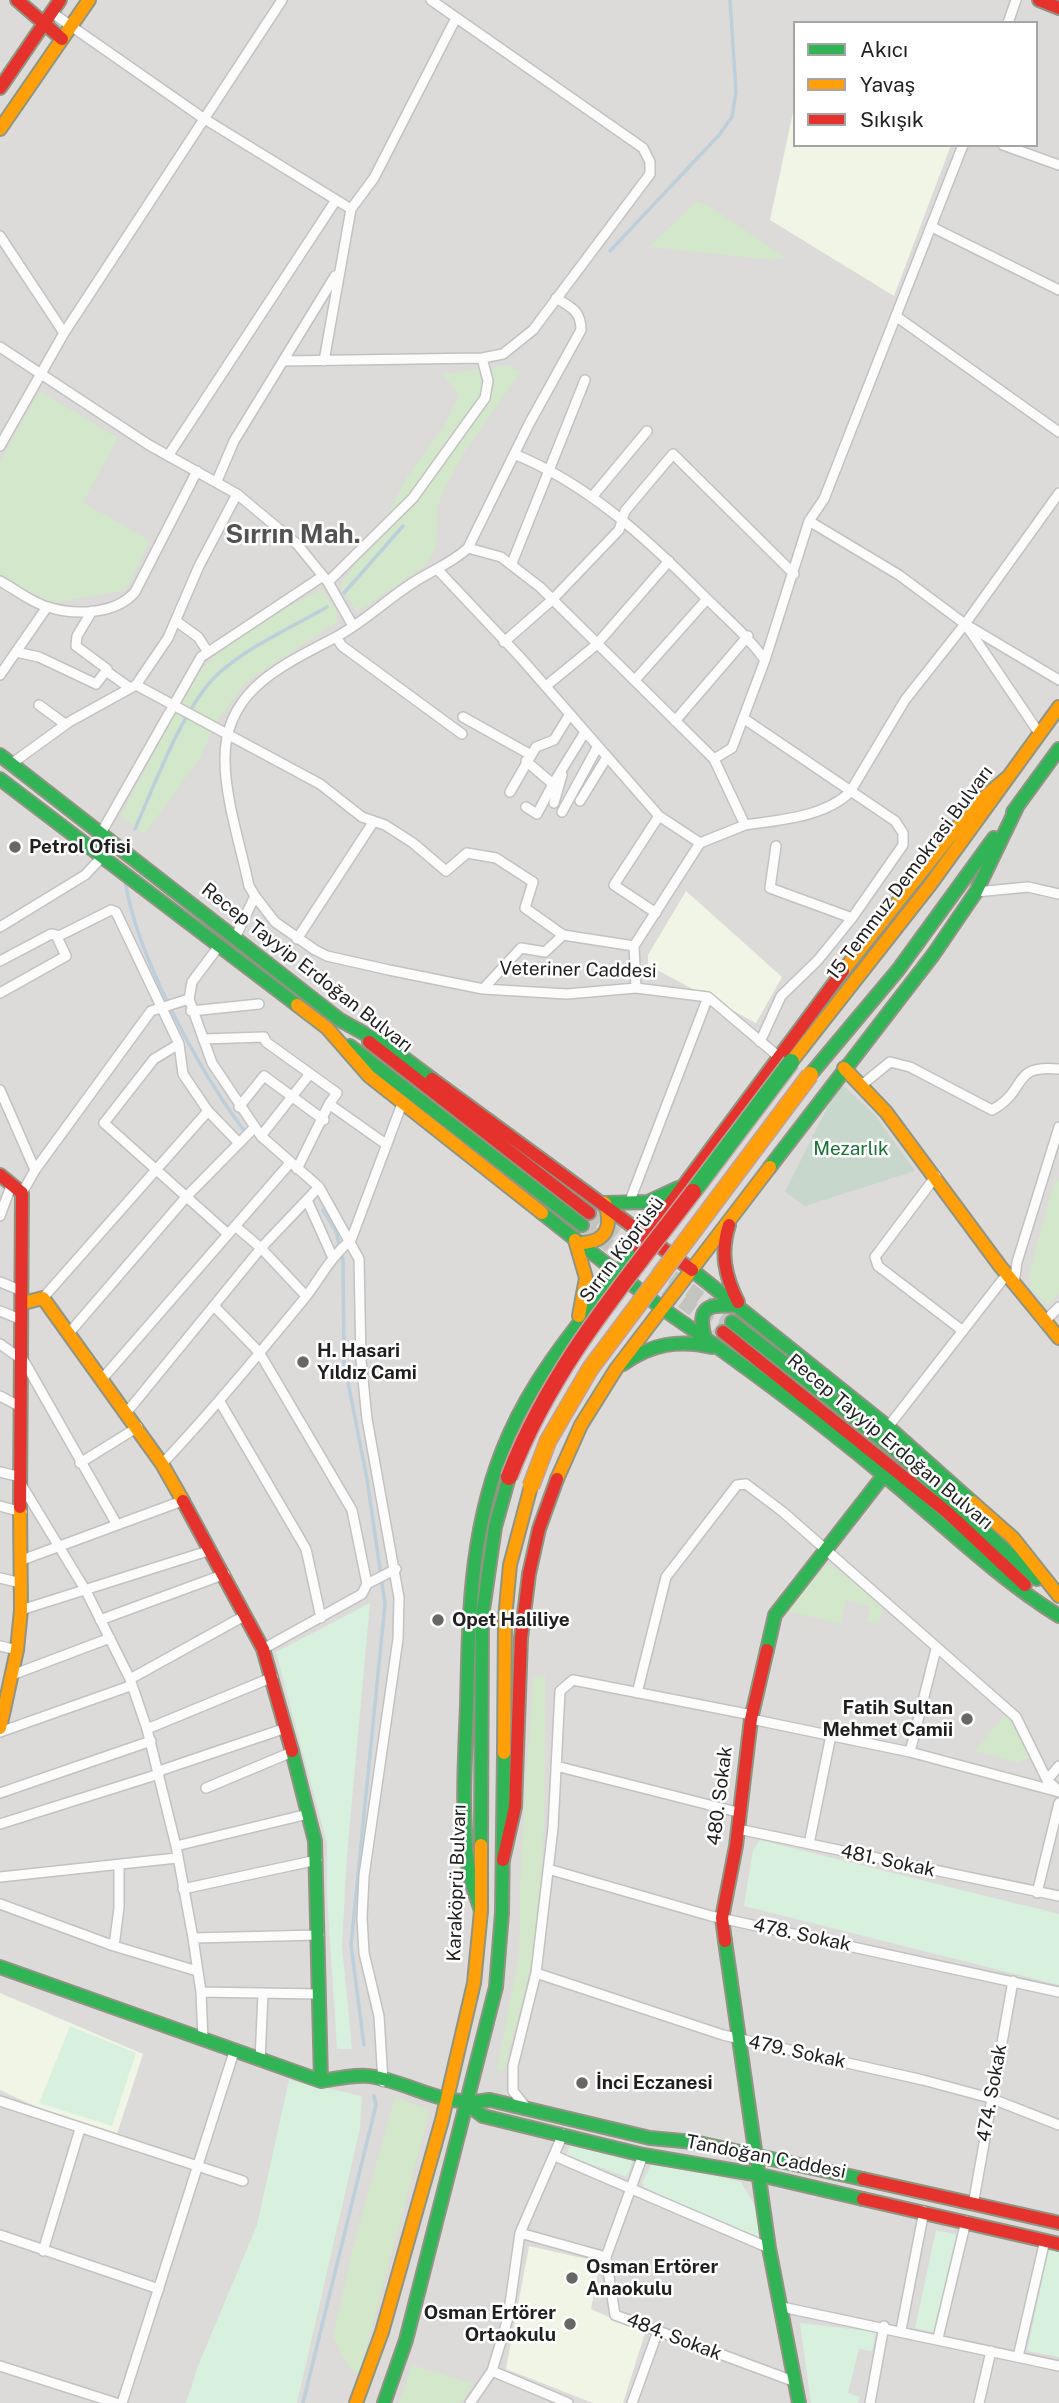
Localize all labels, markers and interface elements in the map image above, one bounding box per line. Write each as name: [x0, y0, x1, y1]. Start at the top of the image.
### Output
legend: [793, 21, 1038, 147]
text: Akıcı: [860, 37, 908, 62]
text: Yavaş: [860, 72, 915, 97]
text: Sıkışık: [860, 107, 924, 132]
district label: Sırrın Mah.: [225, 519, 361, 551]
street label: 15 Temmuz Demokrasi Bulvarı: [822, 761, 998, 985]
place label: Petrol Ofisi: [29, 836, 131, 858]
marker: Petrol Ofisi: [7, 839, 23, 855]
street label: Recep Tayyip Erdoğan Bulvarı: [197, 879, 417, 1057]
street label: Veteriner Caddesi: [499, 957, 657, 983]
park label: Mezarlık: [813, 1138, 889, 1160]
street label: Sırrın Köprüsü: [575, 1193, 669, 1307]
place label: H. Hasari Yıldız Cami: [317, 1340, 417, 1384]
street label: Recep Tayyip Erdoğan Bulvarı: [783, 1349, 997, 1535]
marker: H. Hasari Yıldız Cami: [295, 1354, 311, 1370]
place label: Opet Haliliye: [452, 1609, 570, 1631]
marker: Opet Haliliye: [430, 1612, 446, 1628]
place label: Fatih Sultan Mehmet Camii: [822, 1697, 953, 1741]
marker: Fatih Sultan Mehmet Camii: [959, 1711, 975, 1727]
street label: 480. Sokak: [703, 1745, 737, 1847]
street label: Karaköprü Bulvarı: [443, 1804, 471, 1962]
street label: 481. Sokak: [839, 1840, 937, 1882]
street label: 478. Sokak: [751, 1914, 853, 1956]
street label: 479. Sokak: [746, 2031, 848, 2073]
street label: 474. Sokak: [972, 2042, 1012, 2144]
place label: İnci Eczanesi: [596, 2072, 713, 2094]
marker: İnci Eczanesi: [574, 2075, 590, 2091]
street label: Tandoğan Caddesi: [684, 2130, 848, 2184]
place label: Osman Ertörer Anaokulu: [586, 2256, 718, 2300]
marker: Osman Ertörer Anaokulu: [564, 2270, 580, 2286]
place label: Osman Ertörer Ortaokulu: [424, 2302, 556, 2346]
street label: 484. Sokak: [623, 2308, 725, 2366]
marker: Osman Ertörer Ortaokulu: [562, 2316, 578, 2332]

